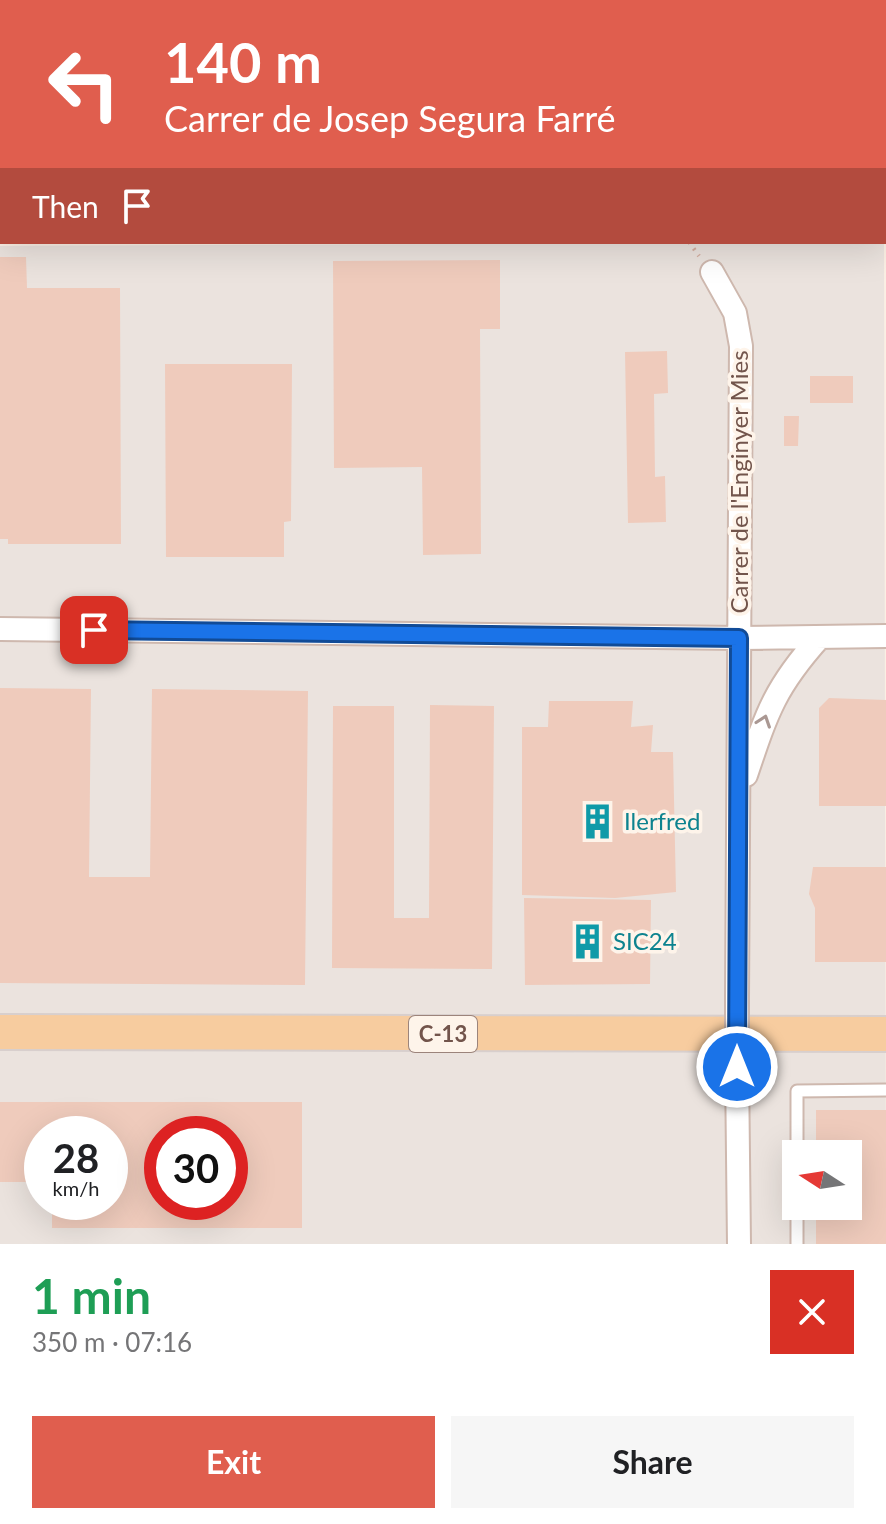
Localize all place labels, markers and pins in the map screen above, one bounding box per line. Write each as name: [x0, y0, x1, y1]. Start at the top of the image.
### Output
pin: [60, 596, 128, 664]
building icon: Ilerfred: [579, 803, 617, 841]
place label: Ilerfred: [624, 806, 700, 835]
building icon: SIC24: [568, 923, 606, 961]
place label: SIC24: [613, 926, 677, 955]

